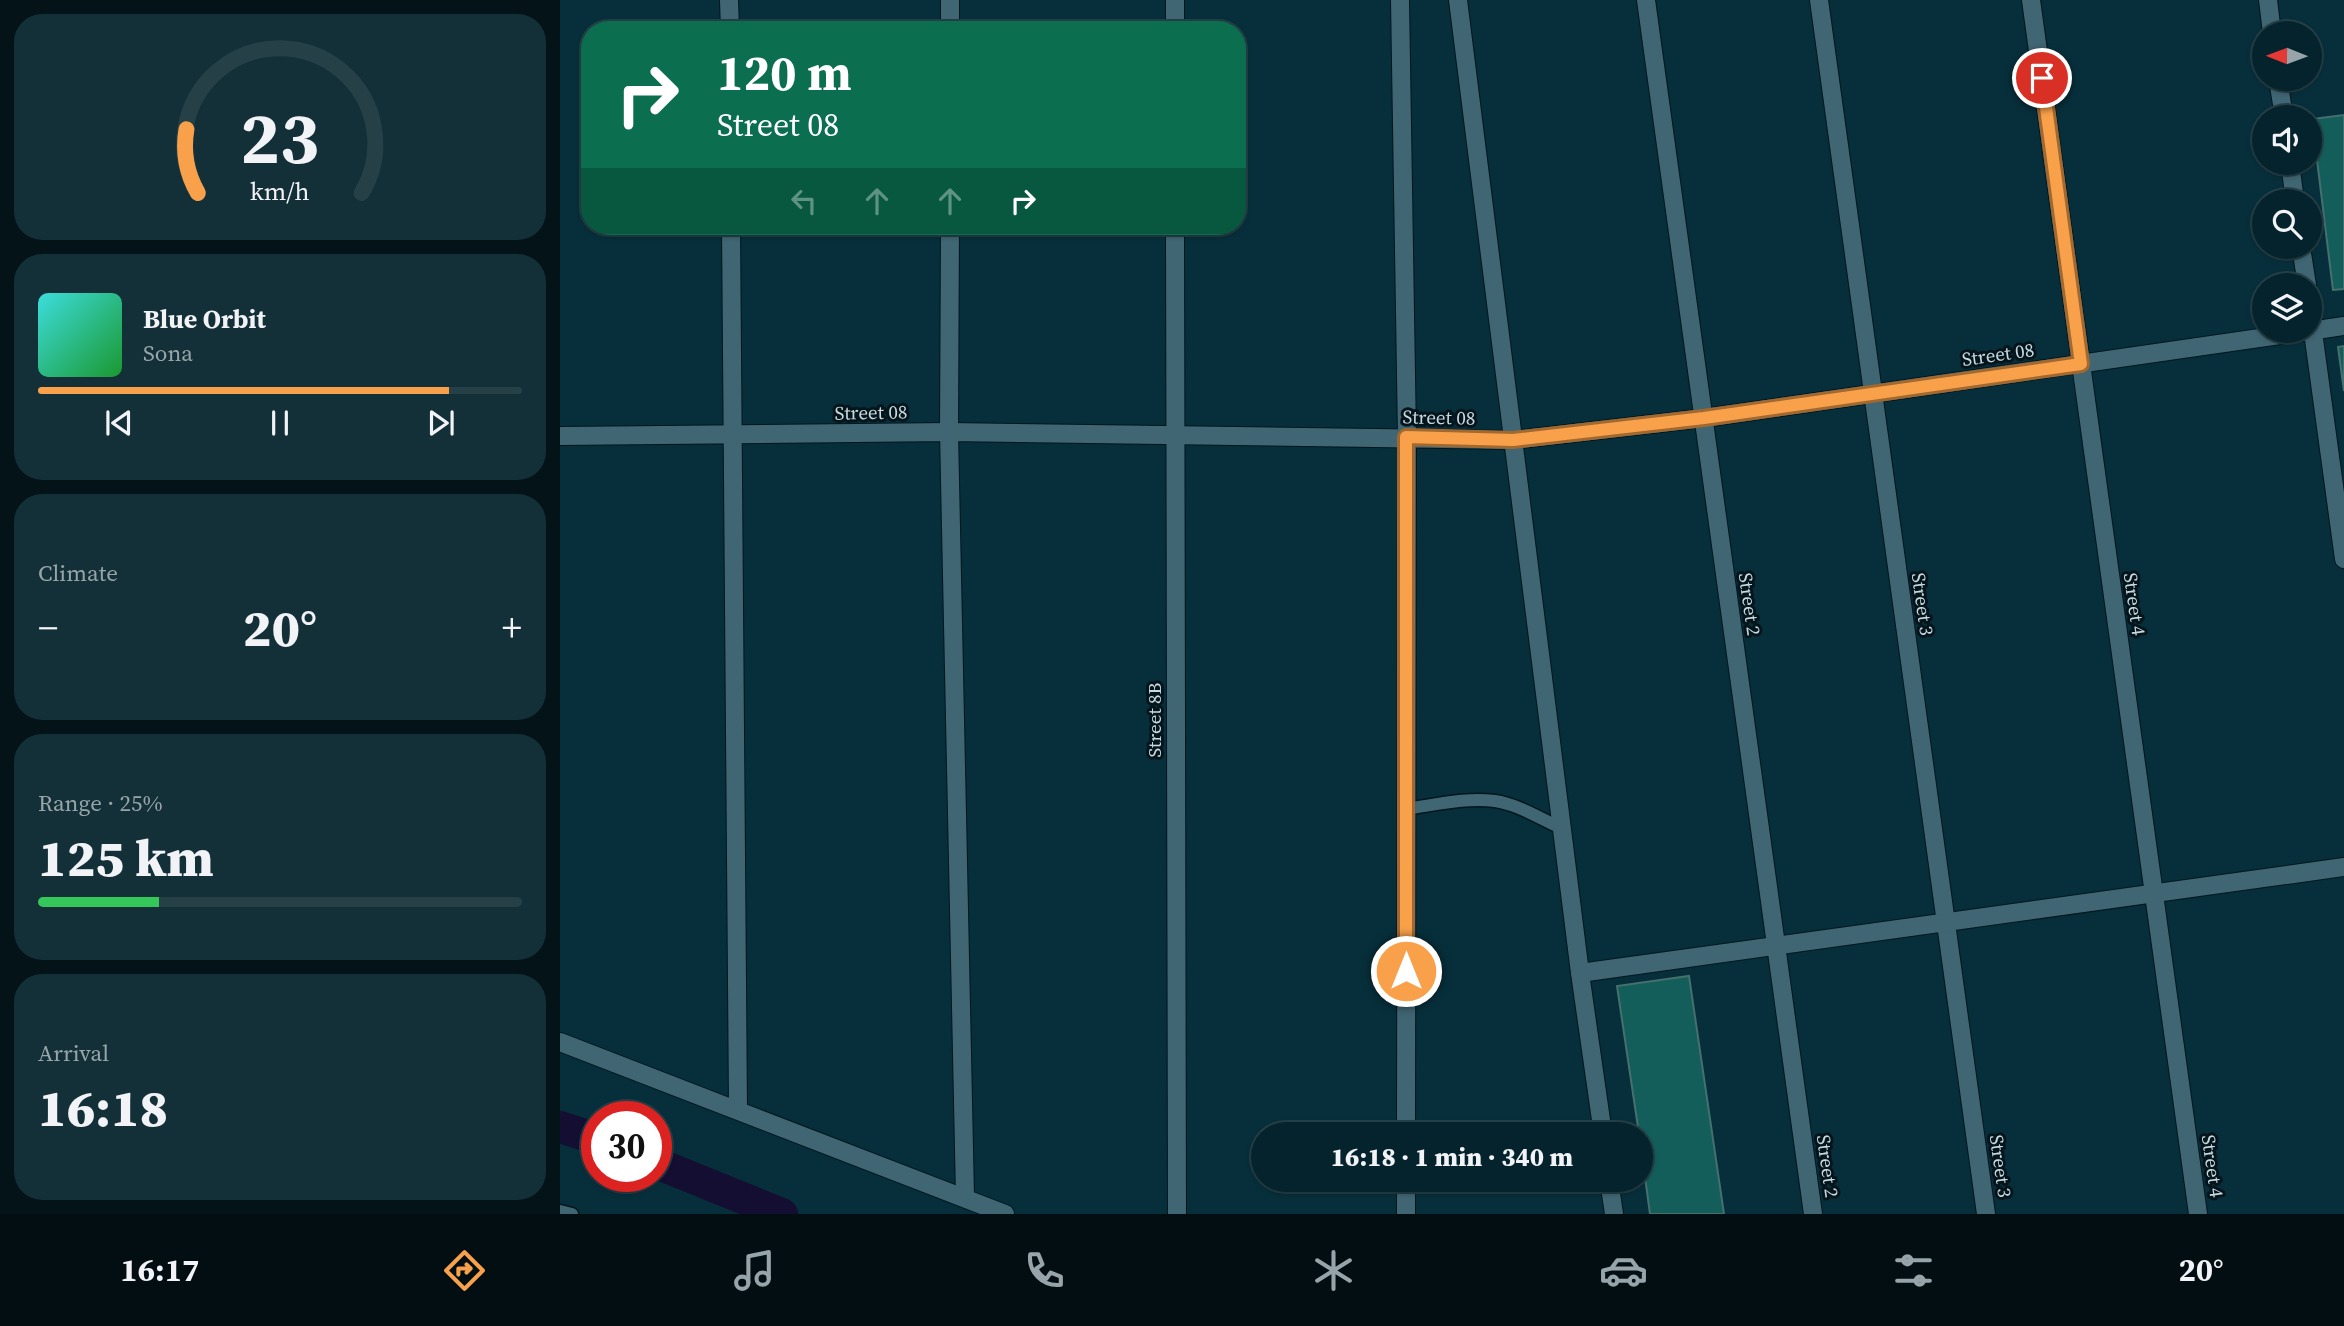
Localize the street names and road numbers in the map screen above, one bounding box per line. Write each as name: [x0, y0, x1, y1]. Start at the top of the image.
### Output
street label: Street 08: [1960, 336, 2036, 372]
street label: Street 08: [835, 398, 907, 426]
street label: Street 08: [1403, 403, 1475, 431]
street label: Street 2: [1733, 571, 1767, 637]
street label: Street 3: [1906, 571, 1940, 637]
street label: Street 4: [2118, 571, 2152, 638]
street label: Street 8B: [1141, 682, 1167, 758]
street label: Street 2: [1811, 1133, 1845, 1199]
street label: Street 3: [1984, 1133, 2018, 1199]
street label: Street 4: [2196, 1133, 2230, 1200]

